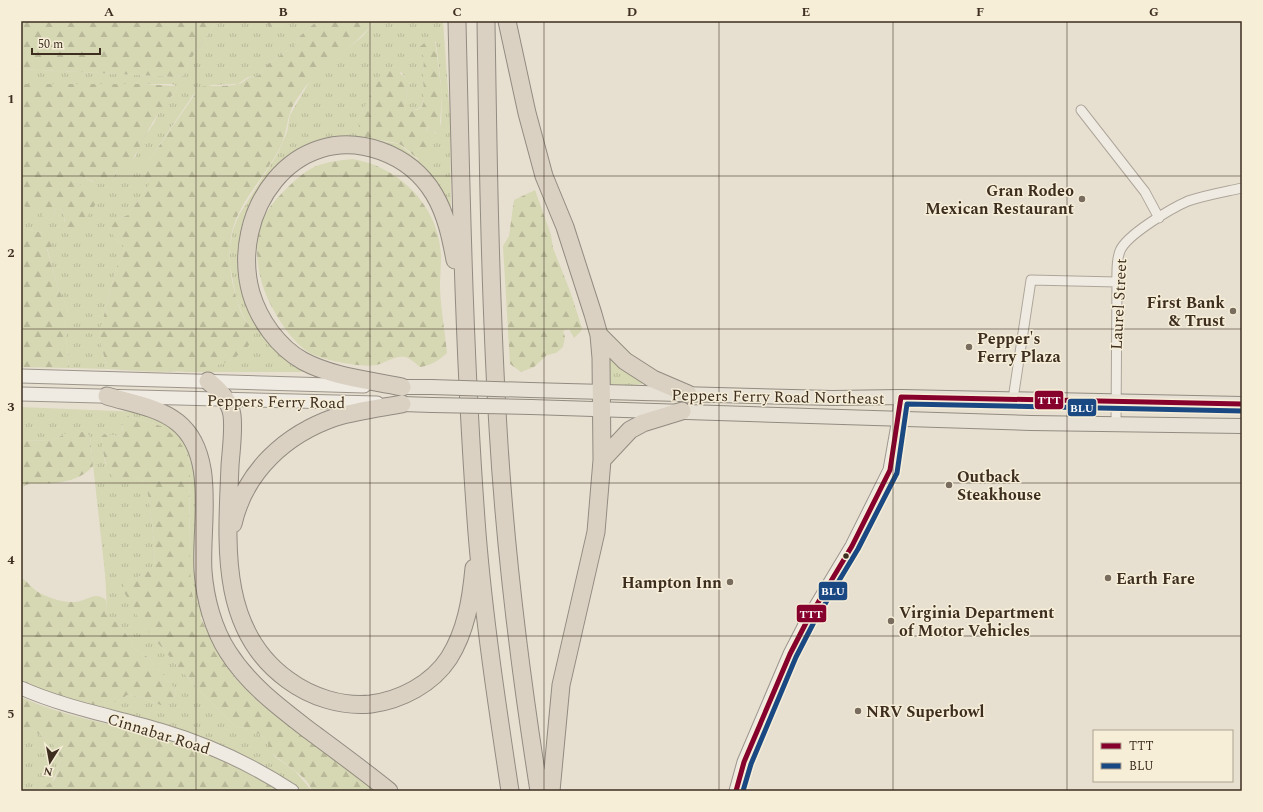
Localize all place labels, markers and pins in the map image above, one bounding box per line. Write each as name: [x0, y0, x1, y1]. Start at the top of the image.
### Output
place label: Gran Rodeo Mexican Restaurant: [925, 179, 1074, 221]
marker: Gran Rodeo Mexican Restaurant: [1077, 194, 1087, 204]
place label: First Bank & Trust: [1146, 291, 1225, 333]
marker: First Bank & Trust: [1228, 306, 1238, 316]
place label: Pepper's Ferry Plaza: [977, 327, 1062, 369]
marker: Pepper's Ferry Plaza: [964, 342, 974, 352]
place label: Outback Steakhouse: [957, 465, 1041, 507]
marker: Outback Steakhouse: [944, 480, 954, 490]
unlabelled marker: [841, 551, 851, 561]
place label: Earth Fare: [1116, 567, 1195, 591]
place label: Hampton Inn: [621, 571, 722, 595]
marker: Earth Fare: [1103, 573, 1113, 583]
marker: Hampton Inn: [725, 577, 735, 587]
place label: Virginia Department of Motor Vehicles: [899, 601, 1055, 643]
marker: Virginia Department of Motor Vehicles: [886, 616, 896, 626]
place label: NRV Superbowl: [866, 700, 985, 724]
marker: NRV Superbowl: [853, 706, 863, 716]

